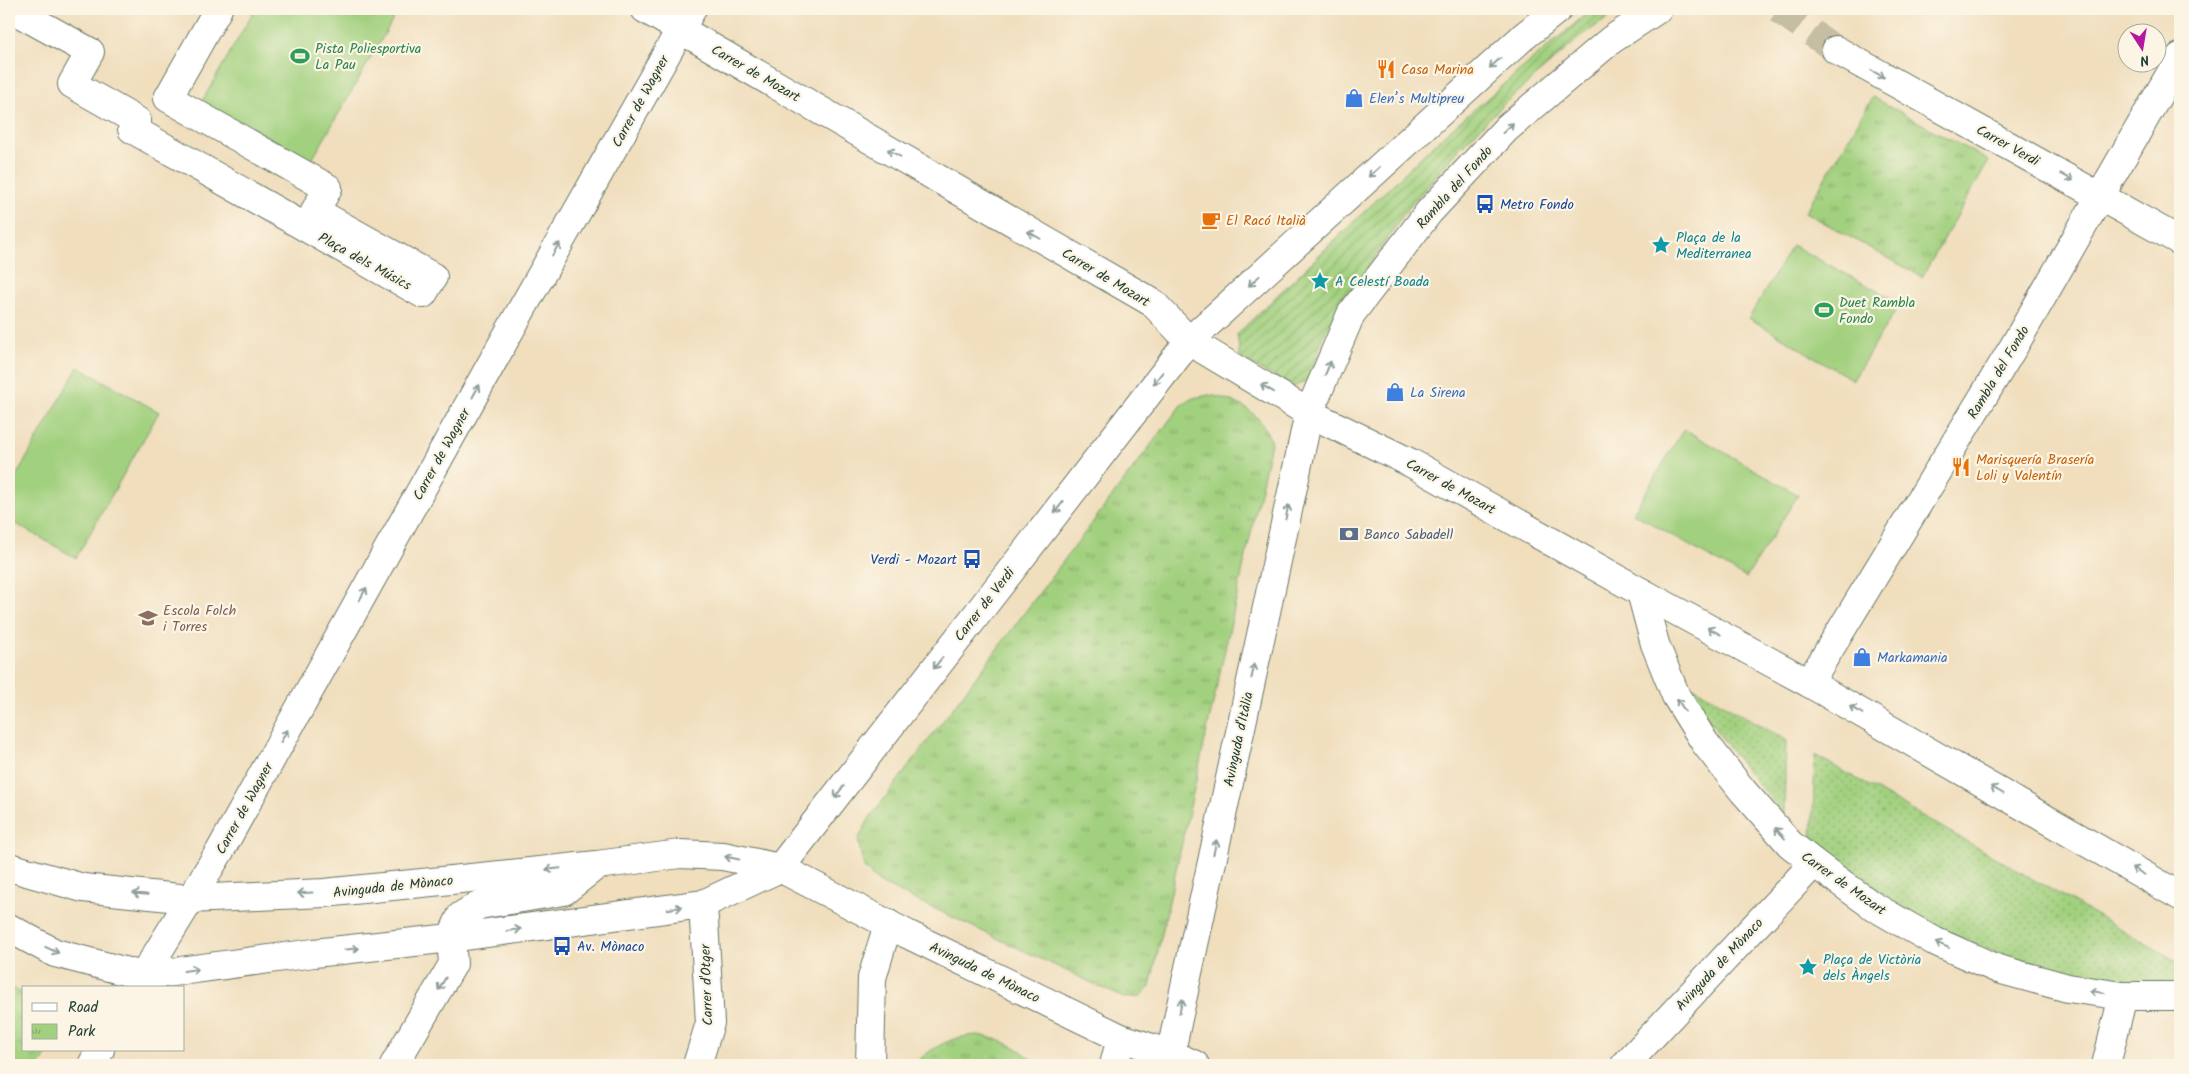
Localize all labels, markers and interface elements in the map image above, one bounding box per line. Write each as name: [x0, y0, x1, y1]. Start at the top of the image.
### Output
north arrow: [2116, 22, 2166, 72]
place label: Pista Poliesportiva La Pau: [315, 38, 421, 76]
street label: Carrer de Mozart: [707, 39, 805, 109]
sports icon: Pista Poliesportiva La Pau: [289, 45, 311, 67]
text: N: [2138, 48, 2151, 71]
street label: Carrer de Wagner: [606, 50, 676, 152]
one-way arrow: [1488, 57, 1501, 69]
restaurant icon: Casa Marina: [1375, 58, 1397, 80]
place label: Casa Marina: [1401, 59, 1474, 81]
one-way arrow: [1871, 69, 1886, 79]
shop icon: Elen’s Multipreu: [1343, 87, 1365, 109]
place label: Elen’s Multipreu: [1369, 88, 1465, 110]
street label: Carrer Verdi: [1972, 119, 2044, 173]
one-way arrow: [1501, 122, 1514, 134]
street label: Rambla del Fondo: [1411, 141, 1498, 234]
one-way arrow: [887, 148, 902, 157]
one-way arrow: [1368, 167, 1381, 178]
one-way arrow: [2059, 173, 2074, 182]
bus stop icon: Metro Fondo: [1474, 193, 1496, 215]
place label: Metro Fondo: [1500, 194, 1574, 216]
cafe icon: El Racó Italià: [1200, 209, 1222, 231]
place label: El Racó Italià: [1226, 210, 1306, 232]
street label: Plaça dels Músics: [314, 227, 415, 297]
place label: Plaça de la Mediterranea: [1676, 227, 1752, 265]
one-way arrow: [1028, 229, 1042, 239]
place icon: Plaça de la Mediterranea: [1650, 234, 1672, 256]
one-way arrow: [551, 242, 561, 257]
street label: Carrer de Mozart: [1057, 243, 1154, 313]
place icon: A Celestí Boada: [1309, 270, 1331, 292]
place label: A Celestí Boada: [1335, 271, 1429, 293]
one-way arrow: [1248, 275, 1261, 287]
place label: Duet Rambla Fondo: [1839, 292, 1915, 330]
sports icon: Duet Rambla Fondo: [1813, 299, 1835, 321]
street label: Rambla del Fondo: [1962, 322, 2035, 423]
one-way arrow: [1323, 361, 1333, 376]
one-way arrow: [1153, 371, 1164, 384]
shop icon: La Sirena: [1384, 381, 1406, 403]
one-way arrow: [1261, 382, 1275, 392]
place label: La Sirena: [1410, 382, 1466, 404]
one-way arrow: [472, 384, 482, 399]
street label: Carrer de Wagner: [407, 403, 477, 505]
place label: Marisquería Brasería Loli y Valentín: [1976, 449, 2094, 487]
street label: Carrer de Mozart: [1402, 453, 1500, 521]
restaurant icon: Marisquería Brasería Loli y Valentín: [1950, 456, 1972, 478]
one-way arrow: [1054, 500, 1064, 514]
one-way arrow: [1283, 505, 1293, 521]
bank icon: Banco Sabadell: [1338, 523, 1360, 545]
place label: Banco Sabadell: [1364, 524, 1454, 546]
bus stop icon: Verdi - Mozart: [961, 548, 983, 570]
place label: Verdi - Mozart: [870, 549, 958, 571]
street label: Carrer de Verdi: [949, 563, 1021, 646]
one-way arrow: [359, 587, 368, 602]
place label: Escola Folch i Torres: [163, 600, 236, 638]
school or university icon: Escola Folch i Torres: [137, 607, 159, 629]
one-way arrow: [1706, 626, 1721, 636]
shop icon: Markamania: [1851, 646, 1873, 668]
place label: Markamania: [1877, 647, 1947, 669]
one-way arrow: [933, 656, 943, 670]
one-way arrow: [1249, 664, 1258, 680]
street label: Avinguda d'Itàlia: [1218, 690, 1260, 789]
one-way arrow: [1676, 698, 1686, 712]
one-way arrow: [1849, 704, 1864, 714]
one-way arrow: [280, 729, 289, 744]
street label: Carrer de Wagner: [210, 757, 280, 859]
one-way arrow: [833, 785, 844, 798]
one-way arrow: [1990, 785, 2005, 795]
one-way arrow: [1775, 827, 1786, 840]
one-way arrow: [1211, 839, 1220, 855]
street label: Carrer de Mozart: [1796, 846, 1891, 922]
one-way arrow: [725, 852, 741, 862]
one-way arrow: [546, 864, 562, 874]
one-way arrow: [2131, 866, 2146, 876]
street label: Avinguda de Mònaco: [332, 870, 454, 904]
one-way arrow: [133, 889, 149, 899]
one-way arrow: [297, 889, 313, 898]
one-way arrow: [666, 903, 682, 913]
street label: Avinguda de Mònaco: [1671, 913, 1769, 1016]
one-way arrow: [505, 924, 521, 934]
bus stop icon: Av. Mònaco: [551, 935, 573, 957]
place label: Av. Mònaco: [577, 936, 644, 958]
street label: Avinguda de Mònaco: [926, 937, 1044, 1009]
one-way arrow: [1935, 939, 1950, 949]
street label: Carrer d'Otger: [695, 943, 719, 1026]
one-way arrow: [344, 944, 360, 953]
one-way arrow: [44, 946, 59, 956]
place label: Plaça de Victòria dels Àngels: [1823, 949, 1921, 987]
place icon: Plaça de Victòria dels Àngels: [1797, 956, 1819, 978]
one-way arrow: [183, 964, 199, 974]
one-way arrow: [437, 976, 447, 990]
legend: [22, 986, 185, 1052]
one-way arrow: [2089, 987, 2105, 997]
text: Road: [68, 996, 99, 1020]
one-way arrow: [1177, 998, 1186, 1014]
text: Park: [68, 1020, 96, 1044]

